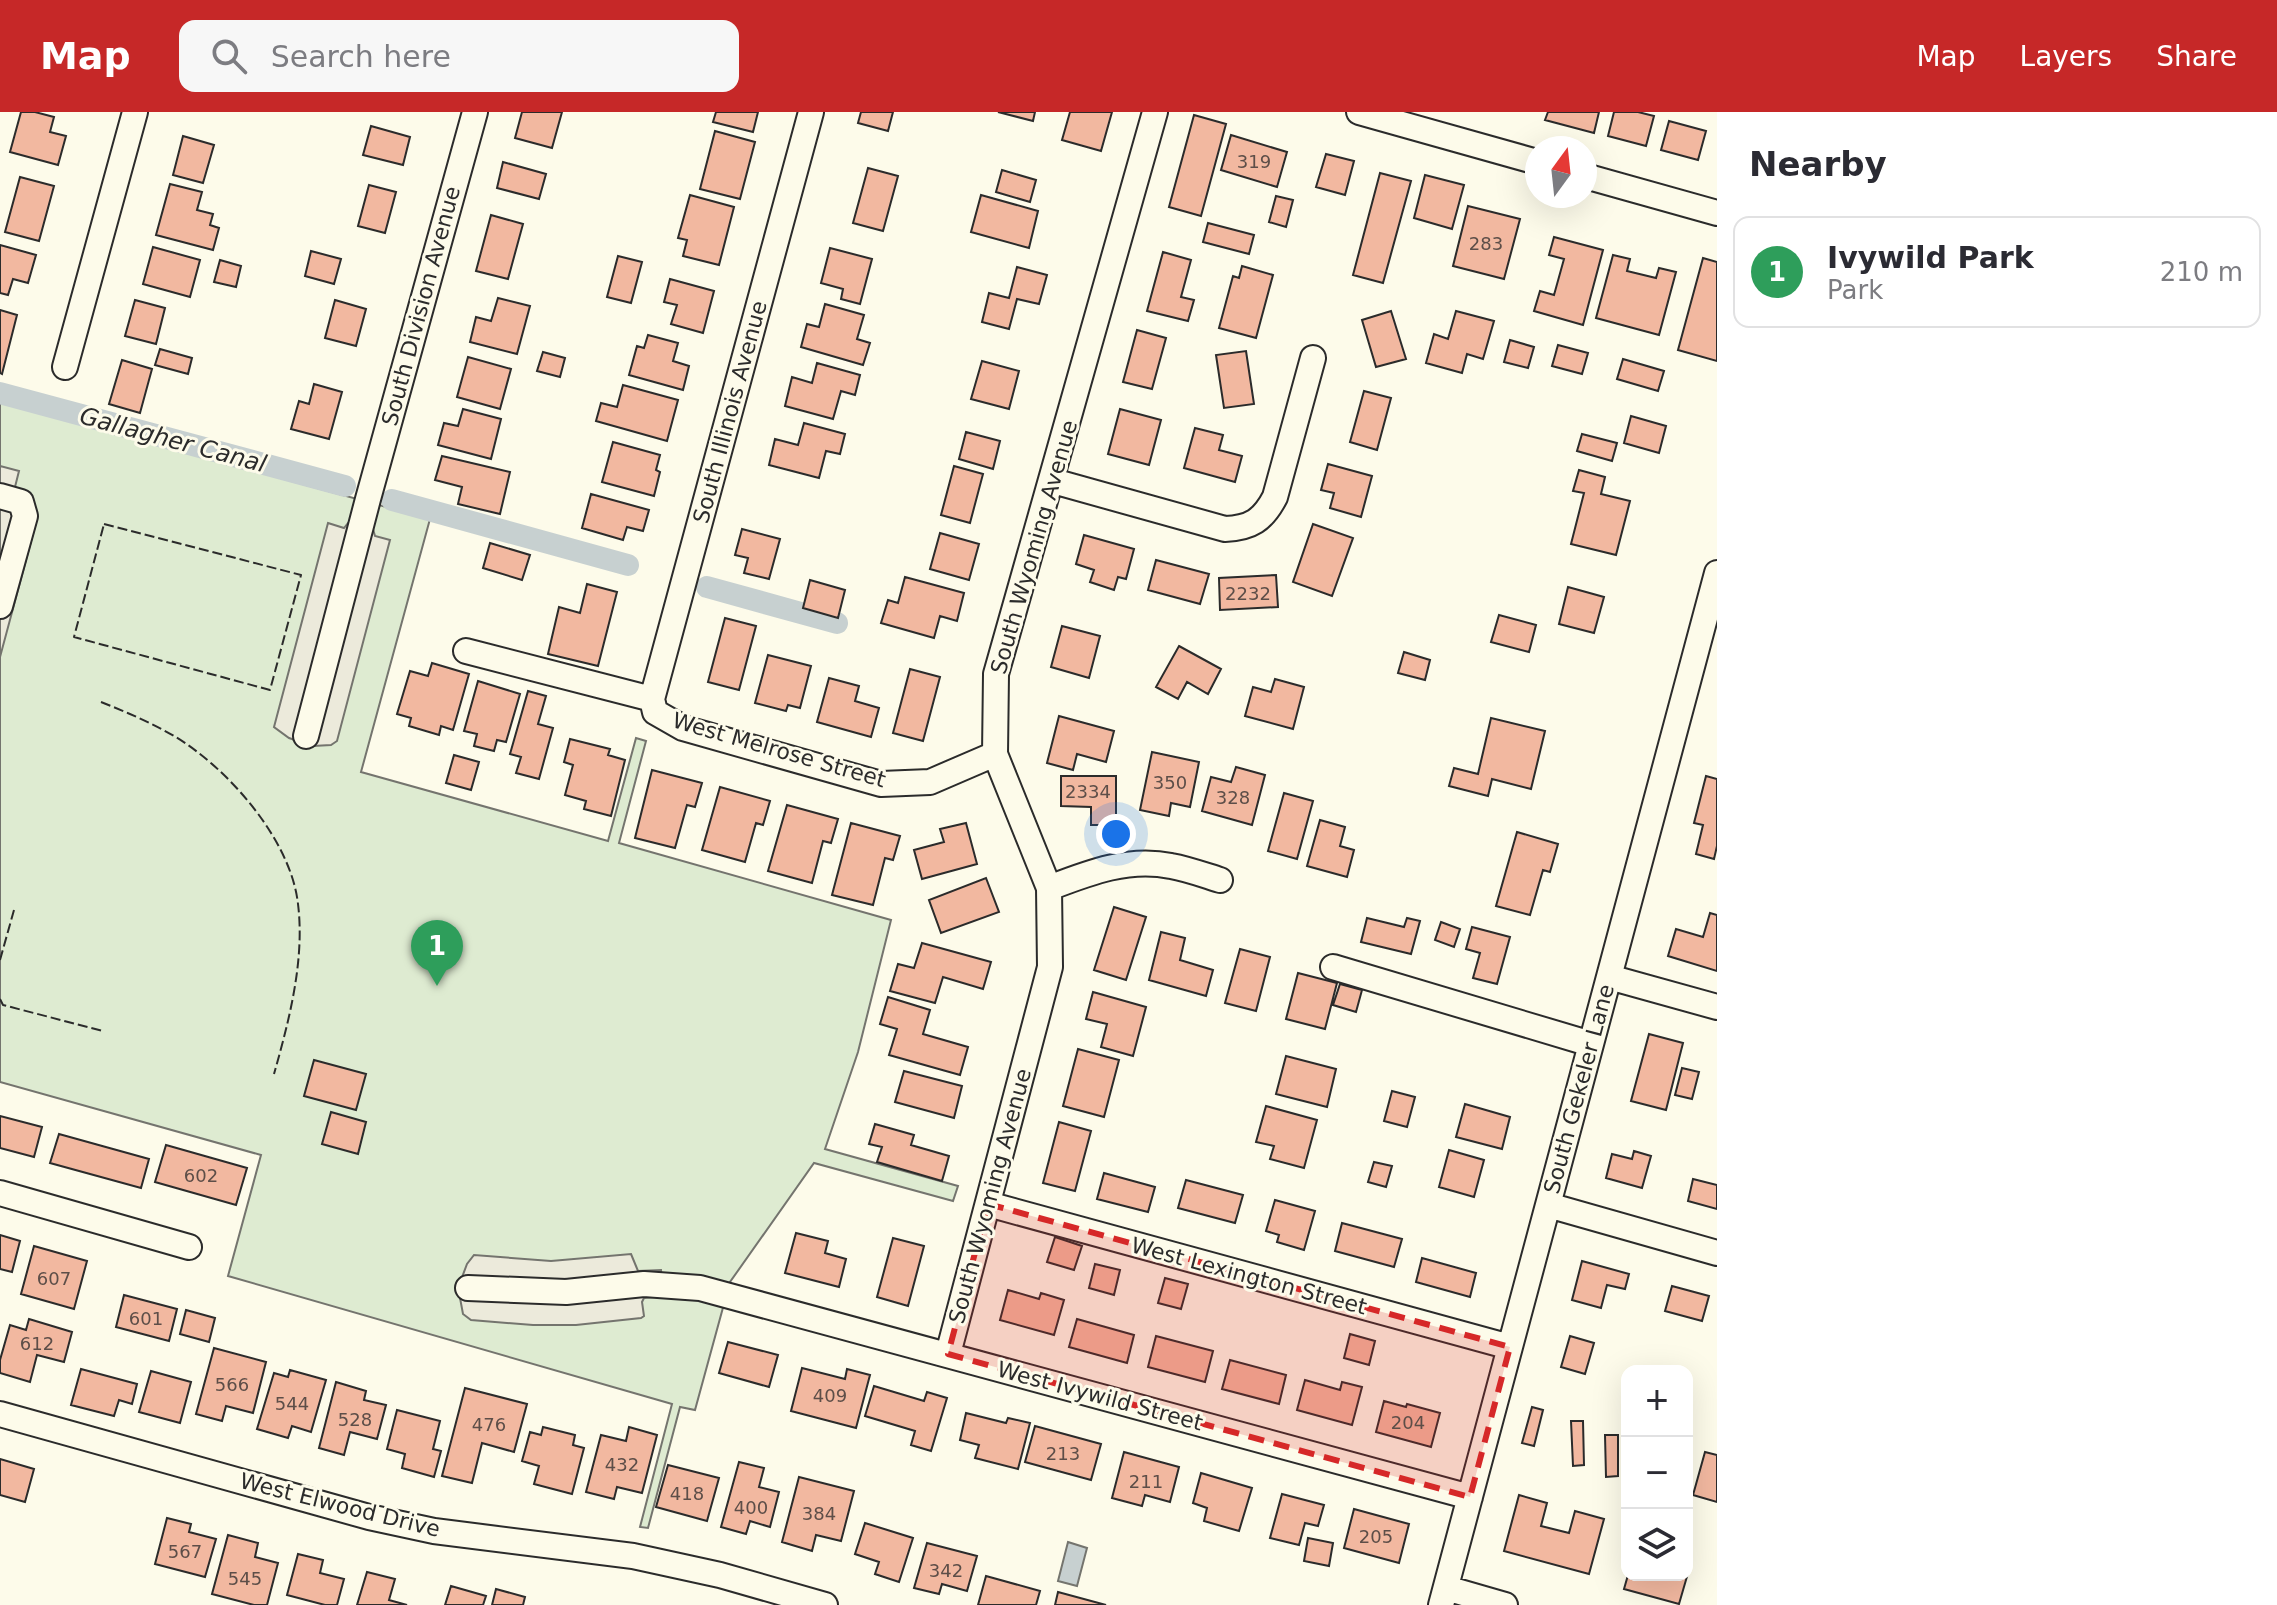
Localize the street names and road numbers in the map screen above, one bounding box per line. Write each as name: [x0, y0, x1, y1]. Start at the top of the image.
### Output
street label: South Division Avenue: [377, 184, 465, 428]
street label: South Illinois Avenue: [688, 298, 772, 526]
street label: South Wyoming Avenue: [986, 417, 1082, 677]
street label: West Melrose Street: [670, 708, 889, 793]
street label: South Gekeler Lane: [1539, 981, 1619, 1197]
street label: South Wyoming Avenue: [944, 1066, 1036, 1326]
street label: West Lexington Street: [1128, 1232, 1370, 1320]
street label: West Ivywild Street: [995, 1357, 1206, 1436]
street label: West Elwood Drive: [237, 1468, 443, 1542]

